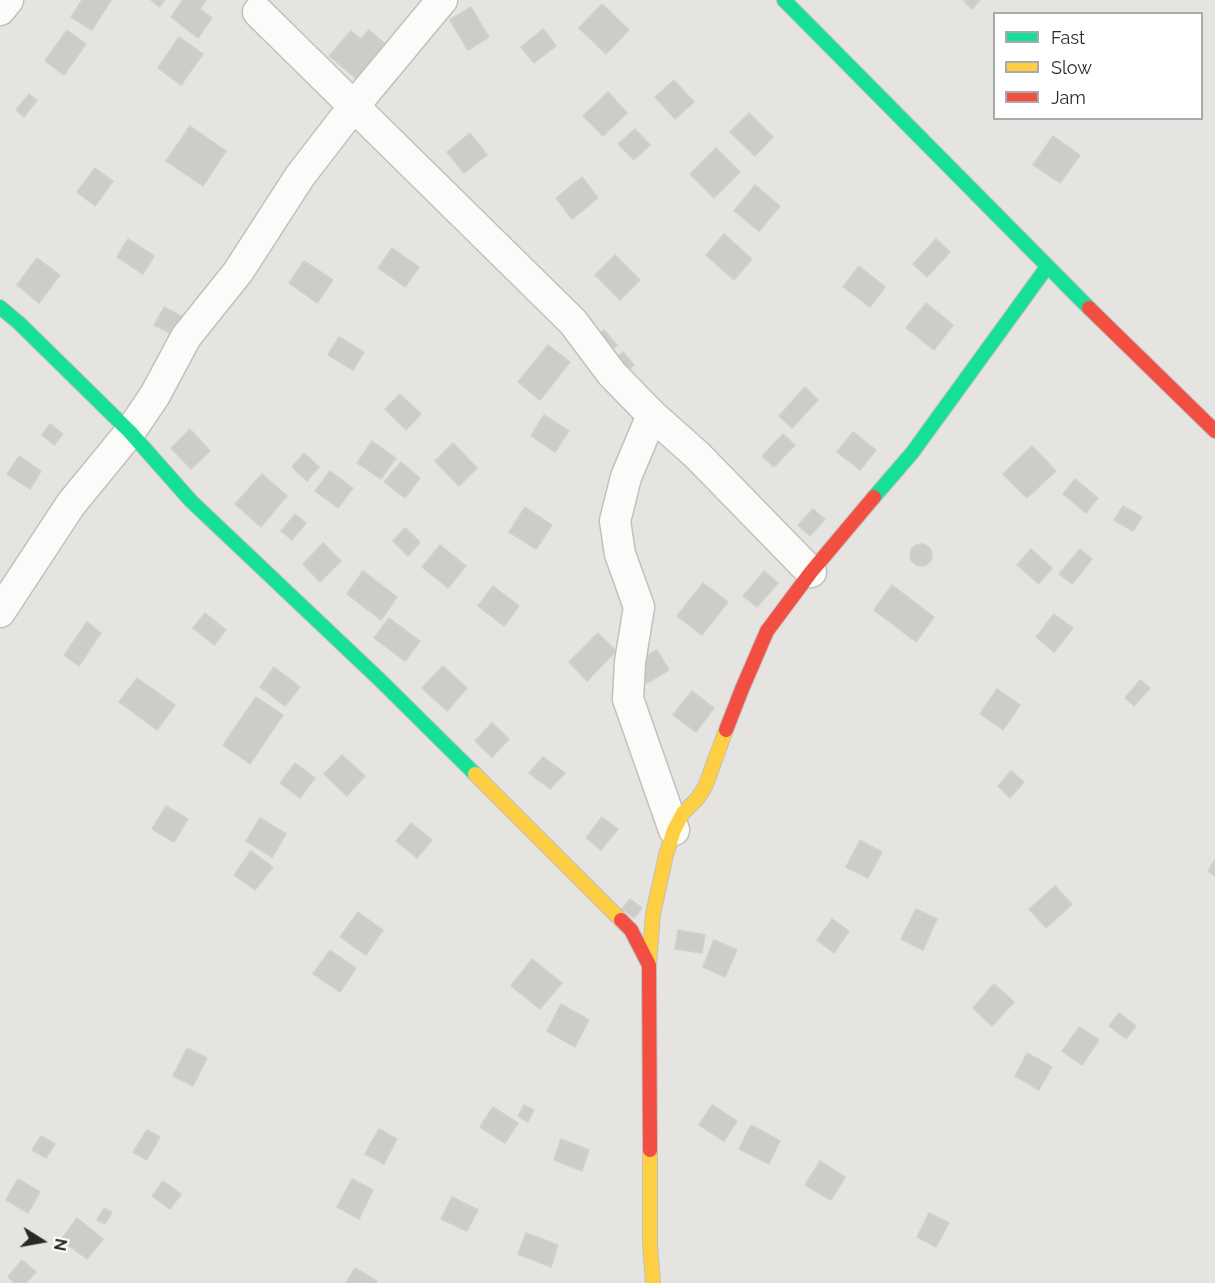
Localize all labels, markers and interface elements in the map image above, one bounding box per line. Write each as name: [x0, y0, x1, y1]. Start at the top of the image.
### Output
legend: [993, 12, 1203, 120]
text: Fast: [1051, 27, 1085, 48]
text: Slow: [1051, 57, 1092, 78]
text: Jam: [1051, 87, 1086, 108]
north arrow: [12, 1211, 72, 1271]
text: N: [50, 1237, 71, 1252]

